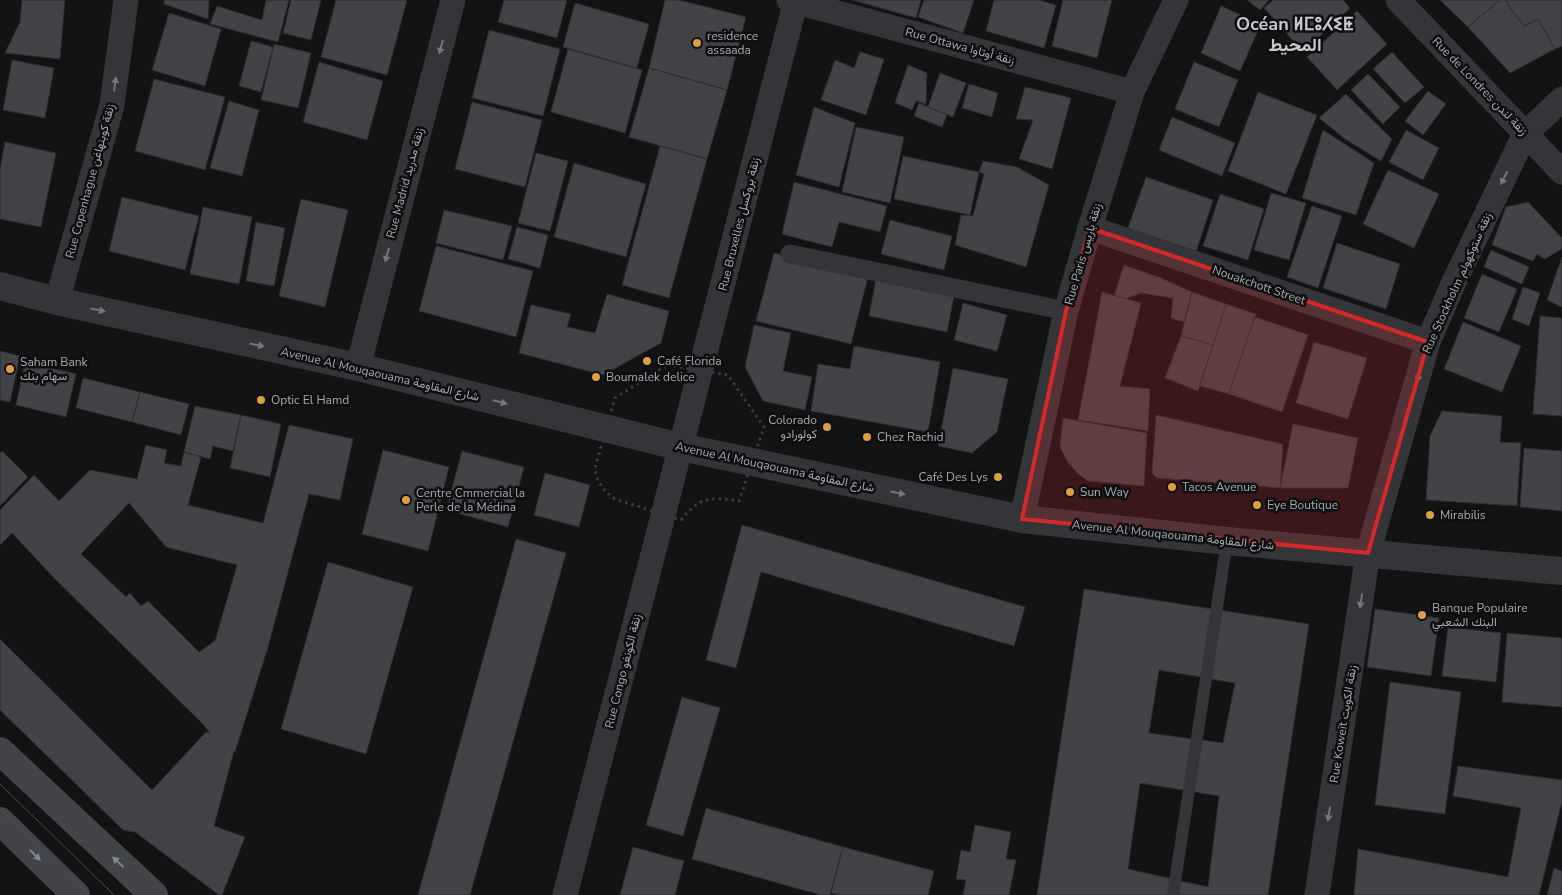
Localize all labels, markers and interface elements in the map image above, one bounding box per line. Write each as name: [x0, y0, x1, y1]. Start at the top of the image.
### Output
district label: Océan ⵍⵎⵓⵃⵉⵟ المحيط: [1236, 12, 1354, 57]
street label: Rue Ottawa زنقة أوتاوا: [903, 24, 1017, 68]
place label: residence assaada: [707, 28, 758, 58]
street label: Rue de Londres زنقة لندن: [1429, 33, 1531, 139]
marker: residence assaada: [691, 37, 703, 49]
one-way arrow: [437, 40, 445, 55]
one-way arrow: [111, 76, 119, 92]
street label: Rue Copenhague زنقة كوبنهاغن: [62, 102, 118, 260]
street label: Rue Madrid زنقة مدريد: [383, 126, 427, 240]
street label: Rue Bruxelles زنقة بروكسل: [715, 156, 763, 292]
one-way arrow: [1500, 171, 1508, 185]
street label: Rue Paris زنقة باريس: [1061, 201, 1105, 307]
street label: Rue Stockholm زنقة ستوكهولم: [1419, 210, 1495, 356]
one-way arrow: [383, 248, 391, 263]
street label: Nouakchott Street: [1210, 262, 1308, 309]
one-way arrow: [91, 306, 107, 314]
one-way arrow: [250, 341, 266, 349]
street label: Avenue Al Mouqaouama شارع المقاومة: [279, 343, 481, 406]
place label: Café Florida: [657, 353, 722, 369]
place label: Saham Bank سهام بنك: [20, 354, 89, 384]
marker: Café Florida: [641, 355, 653, 367]
marker: Saham Bank سهام بنك: [4, 363, 16, 375]
one-way arrow: [1414, 367, 1422, 382]
place label: Boumalek delice: [606, 369, 695, 385]
marker: Boumalek delice: [590, 371, 602, 383]
place label: Optic El Hamd: [271, 392, 349, 408]
marker: Optic El Hamd: [255, 394, 267, 406]
one-way arrow: [493, 398, 508, 406]
place label: Colorado كولورادو: [768, 412, 817, 442]
marker: Colorado كولورادو: [821, 421, 833, 433]
place label: Chez Rachid: [877, 429, 943, 445]
marker: Chez Rachid: [861, 431, 873, 443]
street label: Avenue Al Mouqaouama شارع المقاومة: [674, 438, 876, 497]
place label: Café Des Lys: [918, 469, 988, 485]
marker: Café Des Lys: [992, 471, 1004, 483]
place label: Tacos Avenue: [1182, 479, 1256, 495]
marker: Tacos Avenue: [1166, 481, 1178, 493]
place label: Sun Way: [1080, 484, 1130, 500]
place label: Centre Cmmercial la Perle de la Médina: [416, 485, 525, 515]
marker: Sun Way: [1064, 486, 1076, 498]
one-way arrow: [890, 489, 905, 497]
marker: Centre Cmmercial la Perle de la Médina: [400, 494, 412, 506]
place label: Eye Boutique: [1267, 497, 1338, 513]
marker: Eye Boutique: [1251, 499, 1263, 511]
place label: Mirabilis: [1440, 507, 1486, 523]
marker: Mirabilis: [1424, 509, 1436, 521]
street label: Avenue Al Mouqaouama شارع المقاومة: [1071, 516, 1275, 555]
one-way arrow: [1357, 594, 1365, 610]
place label: Banque Populaire البنك الشعبي: [1432, 600, 1528, 632]
marker: Banque Populaire البنك الشعبي: [1416, 609, 1428, 621]
street label: Rue Congo زنقة الكونغو: [601, 612, 645, 730]
street label: Rue Koweït زنقة الكويت: [1326, 664, 1360, 784]
one-way arrow: [1325, 806, 1333, 822]
one-way arrow: [29, 849, 41, 861]
one-way arrow: [113, 856, 125, 868]

